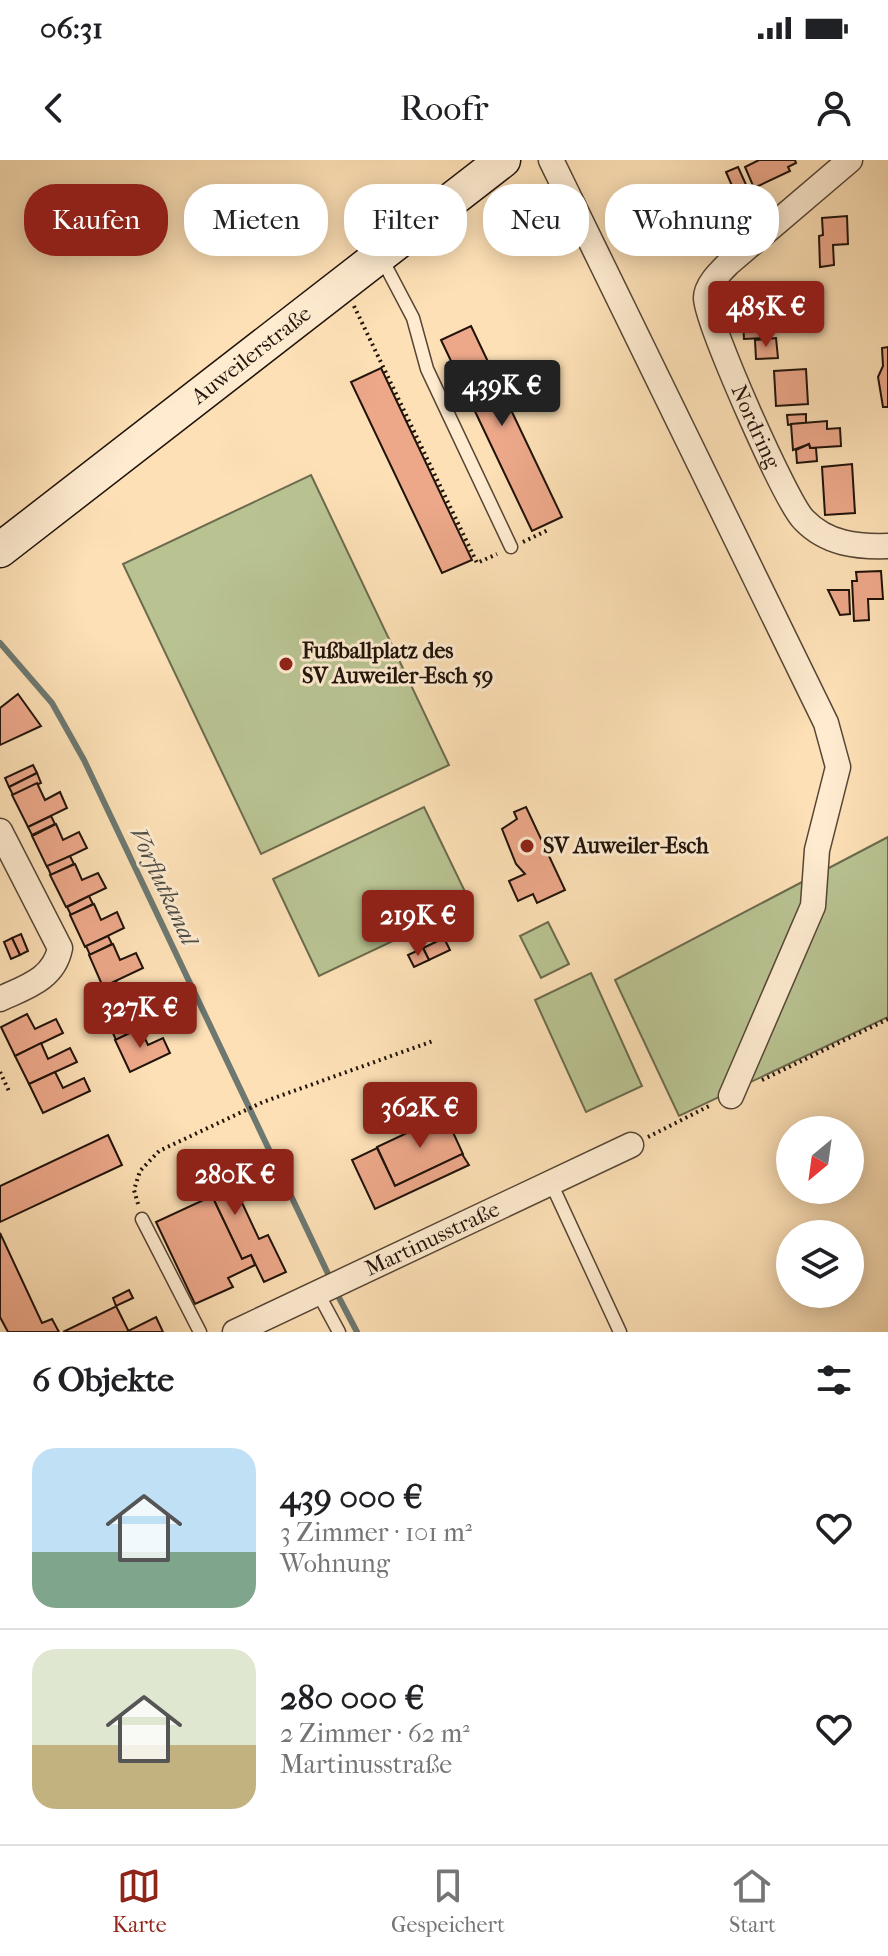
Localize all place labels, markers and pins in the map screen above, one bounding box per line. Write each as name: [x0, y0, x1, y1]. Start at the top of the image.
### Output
pin: 485K €: [701, 281, 831, 349]
pin: 439K €: [437, 360, 567, 428]
place label: Fußballplatz des SV Auweiler-Esch 59: [301, 638, 493, 689]
marker: Fußballplatz des SV Auweiler-Esch 59: [277, 655, 295, 673]
place label: SV Auweiler-Esch: [543, 833, 709, 859]
marker: SV Auweiler-Esch: [518, 837, 536, 855]
pin: 219K €: [353, 890, 483, 958]
pin: 327K €: [75, 982, 205, 1050]
pin: 362K €: [355, 1082, 485, 1150]
pin: 280K €: [170, 1149, 300, 1217]

